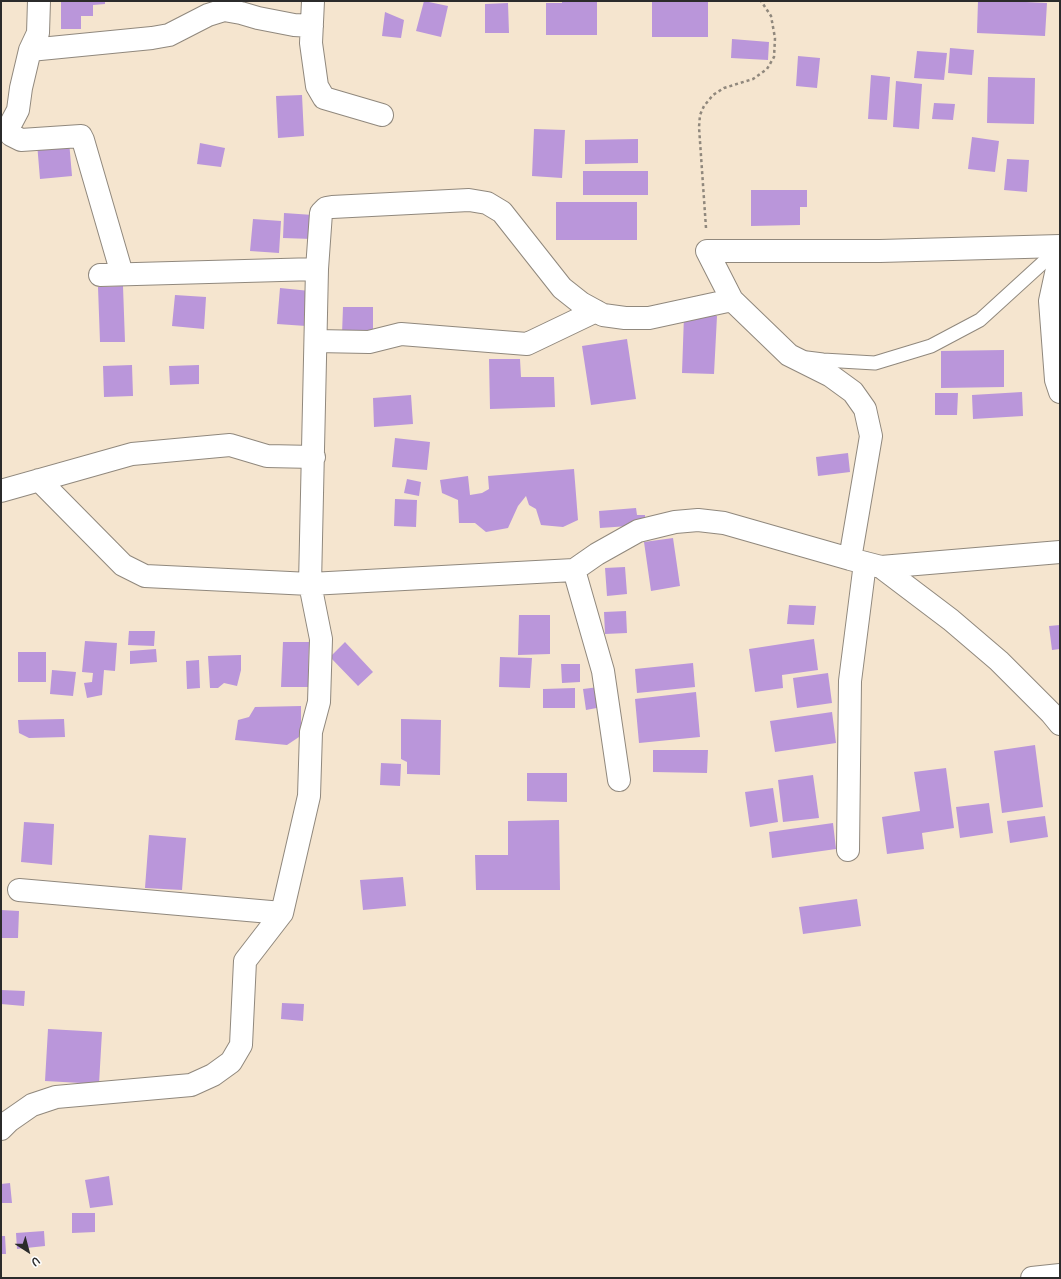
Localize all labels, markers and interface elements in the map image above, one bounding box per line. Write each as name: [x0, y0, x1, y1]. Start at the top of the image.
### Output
north arrow: [8, 1231, 48, 1271]
text: U: [29, 1254, 42, 1269]

